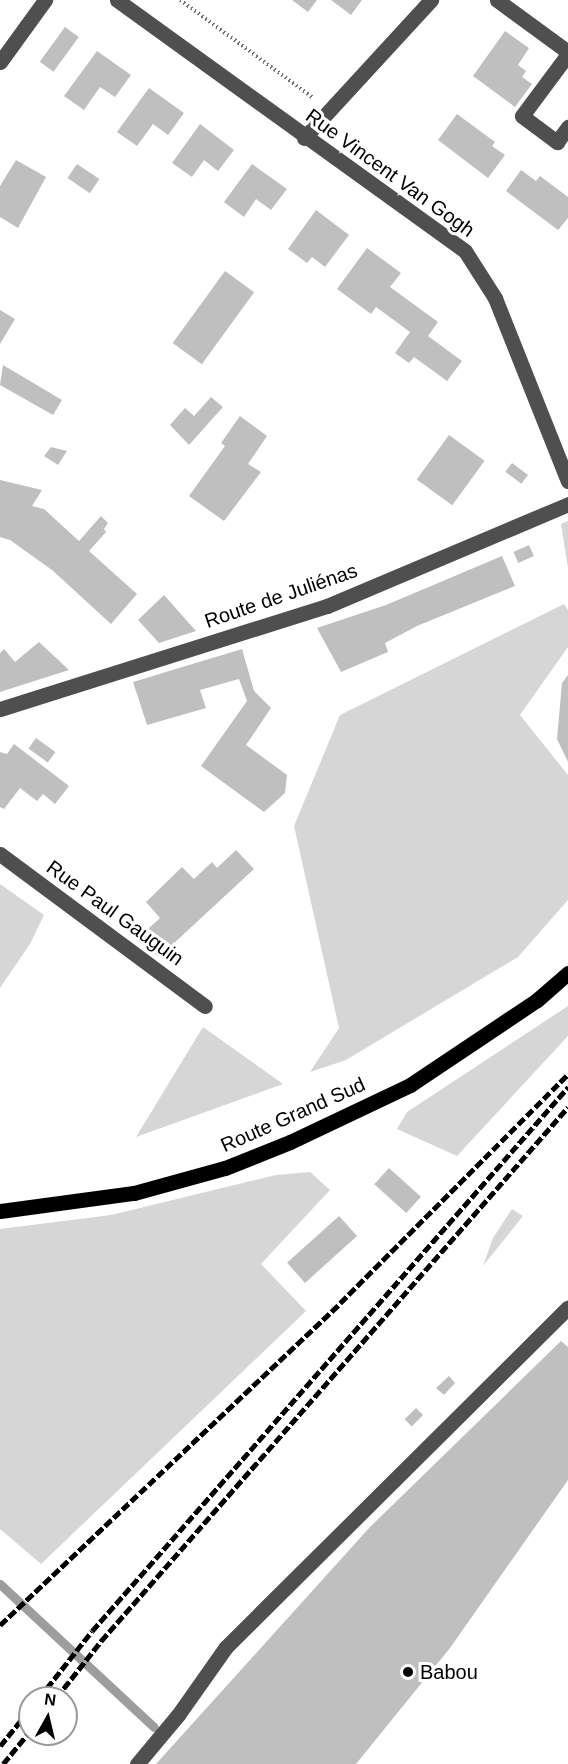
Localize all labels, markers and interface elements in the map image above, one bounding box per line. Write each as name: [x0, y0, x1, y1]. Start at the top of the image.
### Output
street label: Rue Vincent Van Gogh: [301, 104, 479, 242]
street label: Route de Juliénas: [201, 559, 361, 633]
street label: Rue Paul Gauguin: [42, 855, 188, 971]
street label: Route Grand Sud: [217, 1072, 369, 1158]
place label: Babou: [420, 1660, 478, 1684]
marker: Babou: [401, 1665, 415, 1679]
north arrow: [18, 1686, 78, 1746]
text: N: [43, 1690, 57, 1709]

